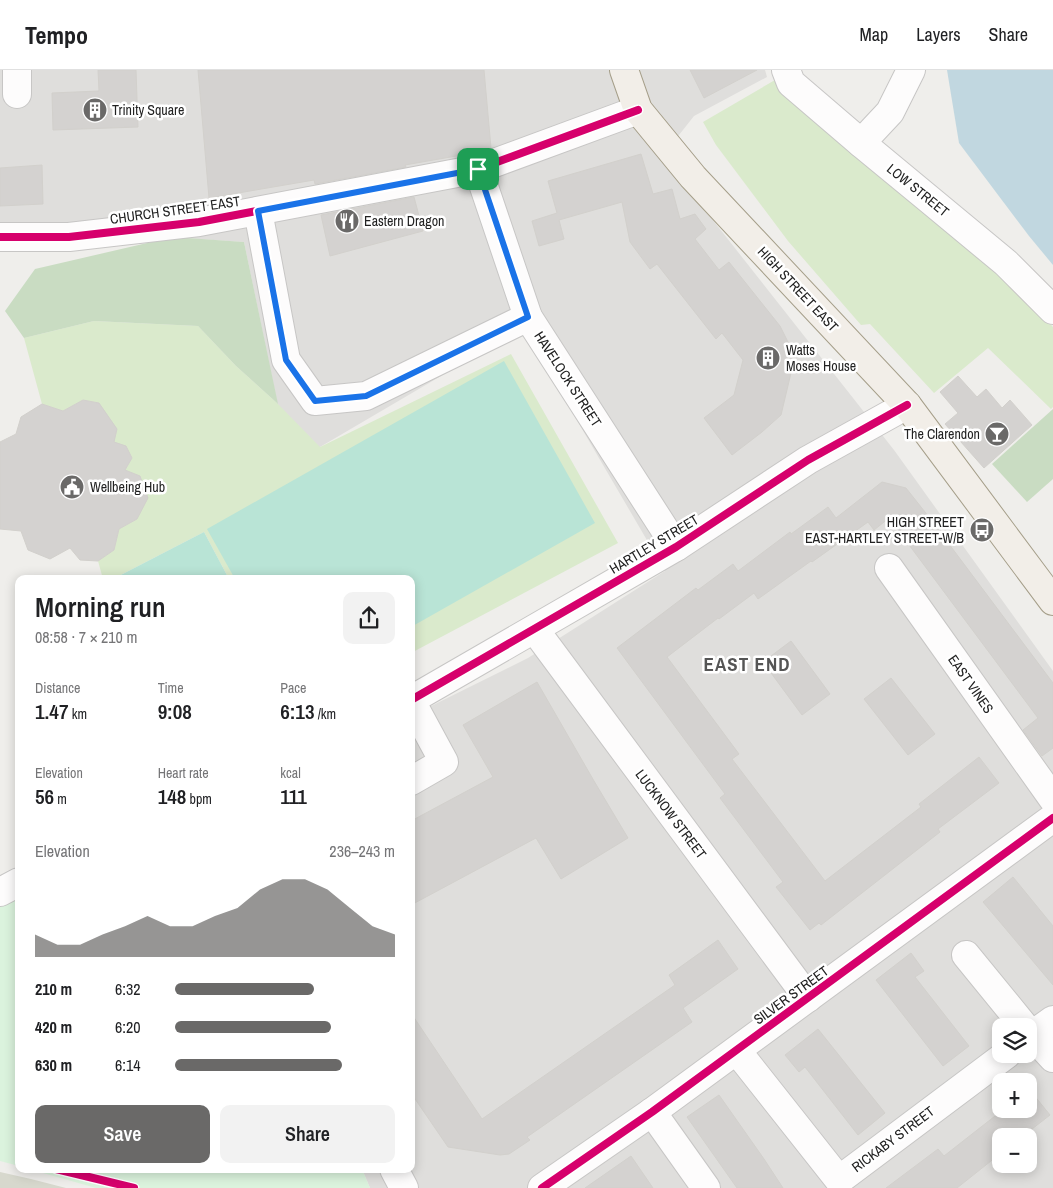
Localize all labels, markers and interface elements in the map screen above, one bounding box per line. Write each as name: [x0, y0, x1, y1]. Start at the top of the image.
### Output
text: Tempo: [25, 19, 88, 51]
text: Map: [860, 22, 888, 47]
text: Layers: [916, 22, 961, 47]
text: Share: [989, 22, 1028, 47]
building icon: Trinity Square: [82, 97, 108, 123]
place label: Trinity Square: [112, 101, 184, 119]
pin: [457, 148, 499, 190]
icon: arrive: [464, 155, 492, 183]
street label: LOW STREET: [883, 160, 953, 220]
street label: CHURCH STREET EAST: [109, 192, 241, 228]
restaurant icon: Eastern Dragon: [334, 208, 360, 234]
place label: Eastern Dragon: [364, 212, 444, 230]
street label: HIGH STREET EAST: [754, 243, 842, 335]
street label: HAVELOCK STREET: [530, 328, 606, 430]
place label: Watts Moses House: [786, 341, 856, 375]
building icon: Watts Moses House: [755, 345, 781, 371]
bar icon: The Clarendon: [984, 421, 1010, 447]
place label: The Clarendon: [904, 425, 980, 443]
public building icon: Wellbeing Hub: [59, 474, 85, 500]
place label: Wellbeing Hub: [90, 478, 165, 496]
street label: HARTLEY STREET: [606, 510, 702, 578]
place label: HIGH STREET EAST-HARTLEY STREET-W/B: [805, 513, 964, 547]
bus stop icon: HIGH STREET EAST-HARTLEY STREET-W/B: [969, 517, 995, 543]
text: Morning run: [35, 588, 166, 626]
button: share: [343, 592, 395, 644]
text: 08:58 · 7 × 210 m: [35, 626, 138, 648]
district label: EAST END: [704, 651, 790, 677]
street label: EAST VINES: [944, 651, 998, 717]
text: Distance: [35, 679, 80, 697]
text: Time: [158, 679, 184, 697]
text: Pace: [280, 679, 307, 697]
text: 1.47: [35, 697, 69, 726]
text: 9:08: [158, 697, 192, 726]
text: 6:13: [280, 697, 314, 726]
text: km: [69, 705, 87, 723]
text: /km: [314, 705, 336, 723]
text: Elevation: [35, 764, 83, 782]
text: Heart rate: [158, 764, 209, 782]
text: kcal: [280, 764, 301, 782]
street label: LUCKNOW STREET: [632, 766, 710, 862]
text: 56: [35, 782, 54, 811]
text: 148: [158, 782, 186, 811]
text: 111: [280, 782, 307, 811]
text: m: [54, 790, 67, 808]
text: bpm: [186, 790, 212, 808]
text: Elevation: [35, 840, 90, 862]
text: 236–243 m: [329, 840, 395, 862]
street label: SILVER STREET: [750, 962, 832, 1028]
text: 210 m: [35, 978, 72, 1000]
text: 6:32: [115, 978, 141, 1000]
text: 420 m: [35, 1016, 72, 1038]
text: 6:20: [115, 1016, 141, 1038]
map controls: [992, 1018, 1037, 1173]
button: layers: [992, 1018, 1037, 1063]
text: 630 m: [35, 1054, 72, 1076]
text: 6:14: [115, 1054, 141, 1076]
button: +: [992, 1073, 1037, 1118]
street label: RICKABY STREET: [848, 1102, 938, 1176]
button: Save: [35, 1105, 210, 1163]
button: Share: [220, 1105, 395, 1163]
button: −: [992, 1128, 1037, 1173]

